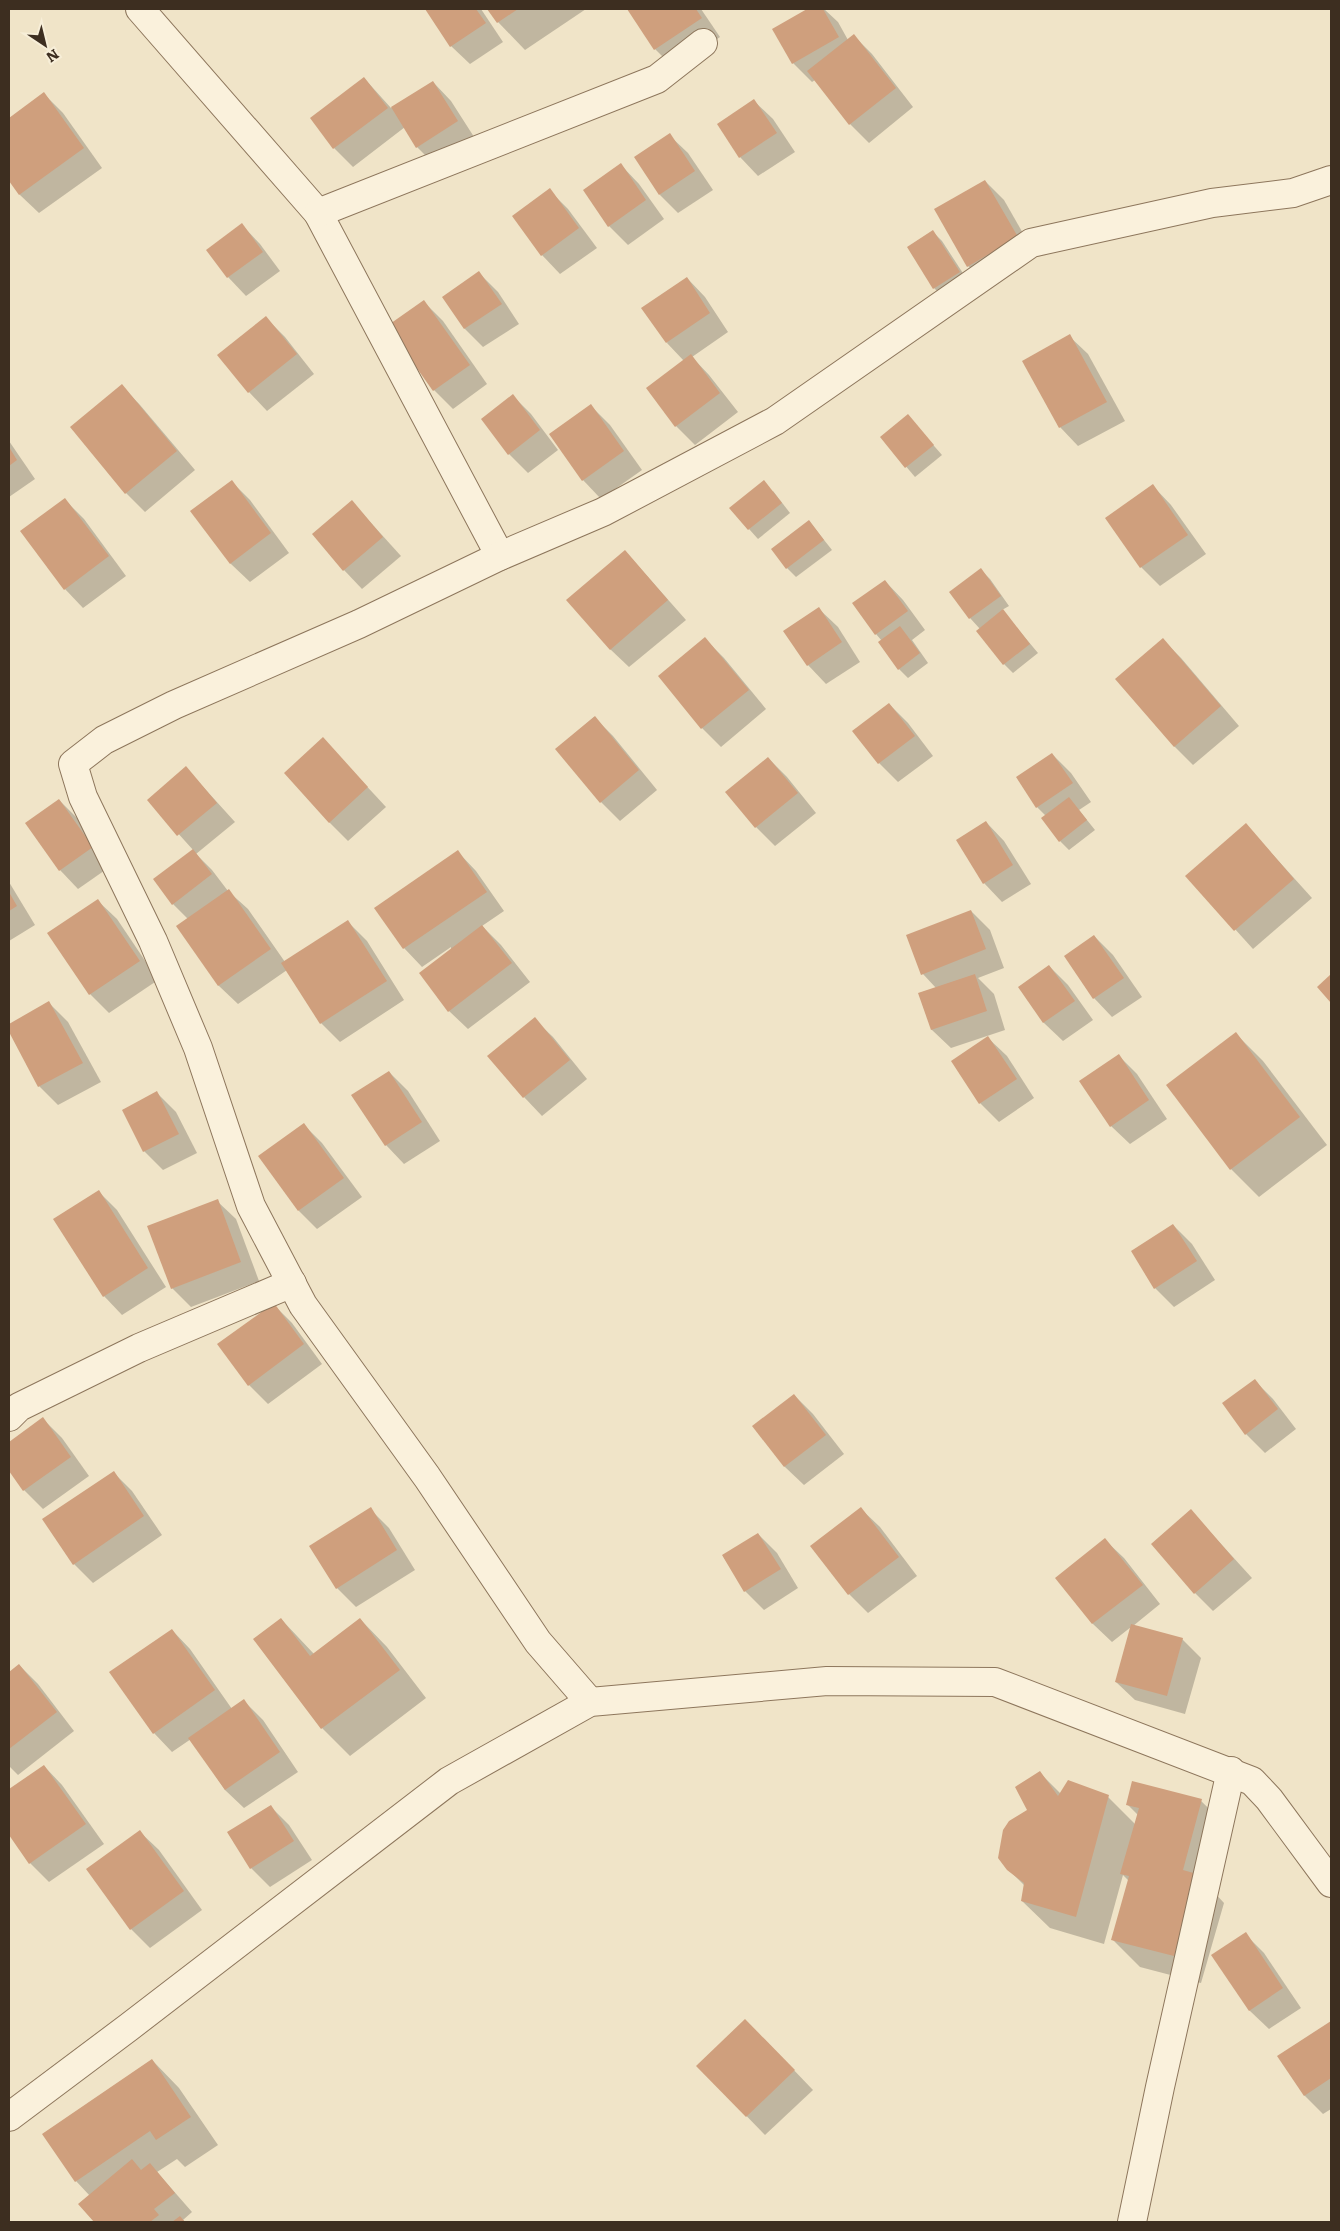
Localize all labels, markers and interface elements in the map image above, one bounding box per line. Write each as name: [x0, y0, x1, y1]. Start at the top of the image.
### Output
north arrow: [20, 20, 70, 70]
text: N: [42, 45, 64, 68]

